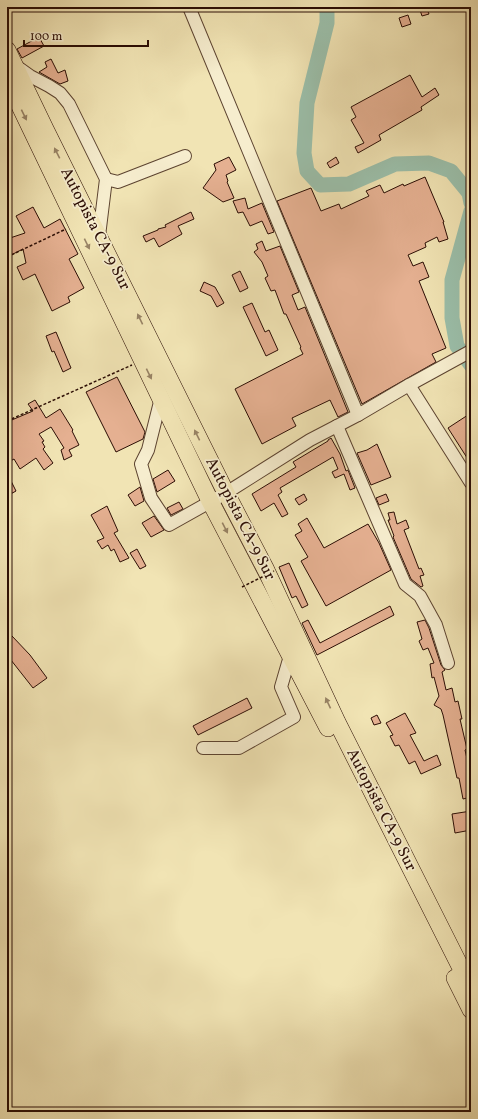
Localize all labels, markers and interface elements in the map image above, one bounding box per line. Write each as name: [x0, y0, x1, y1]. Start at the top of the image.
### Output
scale bar: [24, 22, 148, 48]
text: 100 m: [30, 29, 63, 45]
one-way arrow: [21, 109, 27, 120]
one-way arrow: [53, 147, 60, 158]
street label: Autopista CA-9 Sur: [55, 164, 136, 294]
one-way arrow: [84, 238, 90, 250]
one-way arrow: [137, 313, 143, 325]
one-way arrow: [146, 368, 152, 380]
one-way arrow: [194, 430, 201, 441]
street label: Autopista CA-9 Sur: [200, 454, 281, 584]
one-way arrow: [221, 523, 228, 534]
one-way arrow: [325, 698, 331, 709]
street label: Autopista CA-9 Sur: [341, 745, 422, 875]

